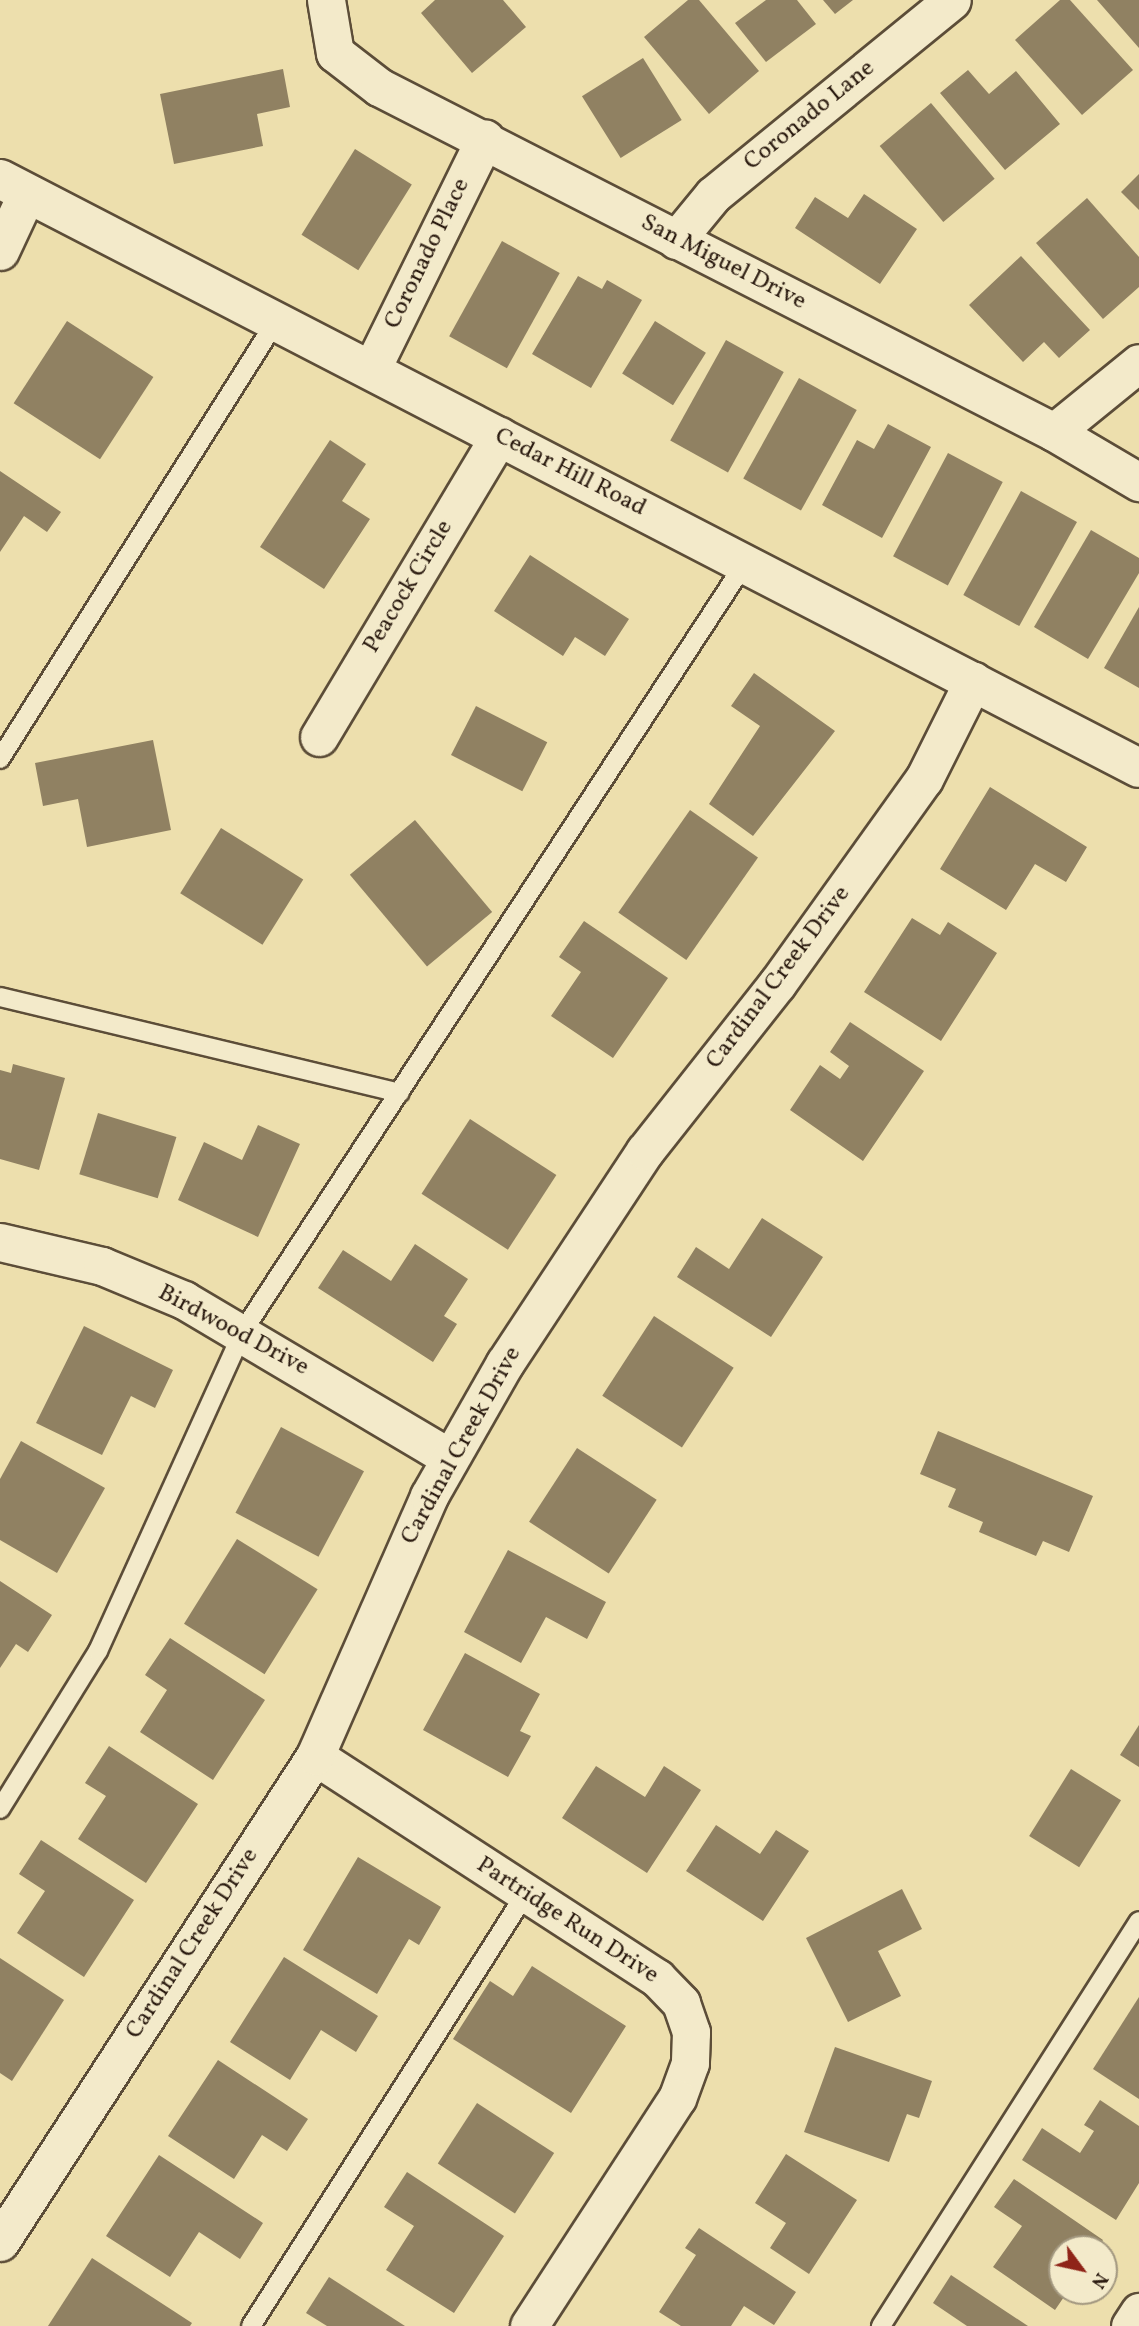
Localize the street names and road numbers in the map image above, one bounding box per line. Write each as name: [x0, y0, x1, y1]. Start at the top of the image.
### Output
street label: Coronado Lane: [739, 55, 881, 177]
street label: Coronado Place: [379, 174, 477, 334]
street label: San Miguel Drive: [636, 209, 810, 317]
street label: Cedar Hill Road: [489, 422, 651, 524]
street label: Peacock Circle: [358, 515, 460, 659]
street label: Cardinal Creek Drive: [701, 881, 857, 1075]
street label: Birdwood Drive: [153, 1279, 313, 1383]
street label: Cardinal Creek Drive: [396, 1342, 528, 1550]
street label: Cardinal Creek Drive: [121, 1843, 265, 2045]
street label: Partridge Run Drive: [471, 1851, 663, 1991]

